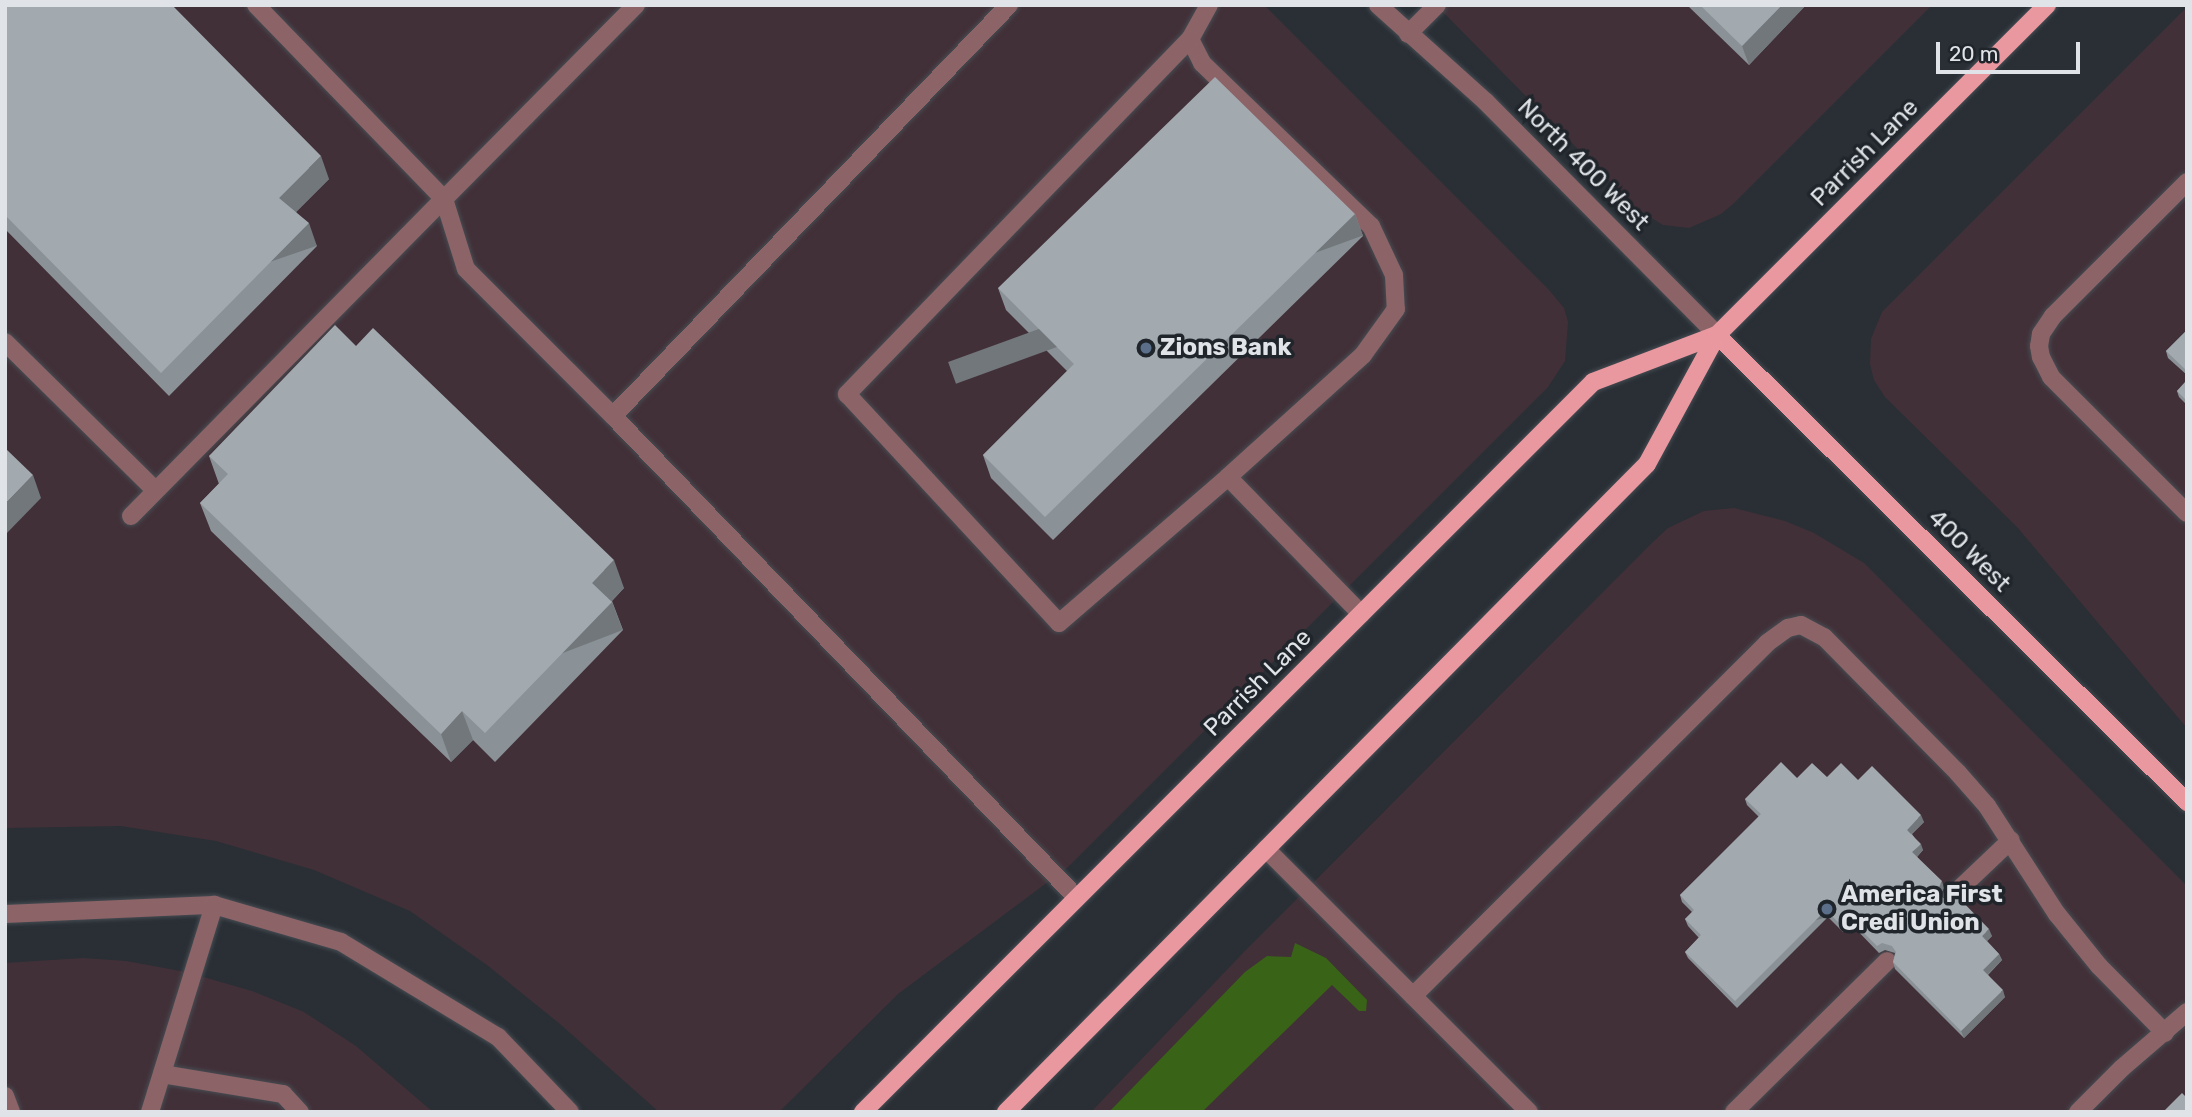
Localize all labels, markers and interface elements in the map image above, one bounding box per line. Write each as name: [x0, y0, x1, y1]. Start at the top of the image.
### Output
scale bar: [1940, 28, 2084, 72]
text: 20 m: [1949, 41, 1998, 66]
street label: North 400 West: [1511, 93, 1655, 237]
street label: Parrish Lane: [1805, 93, 1925, 213]
place label: Zions Bank: [1160, 334, 1291, 362]
marker: Zions Bank: [1138, 340, 1154, 356]
street label: 400 West: [1922, 504, 2016, 598]
street label: Parrish Lane: [1198, 623, 1318, 743]
place label: America First Credi Union: [1841, 881, 2003, 937]
marker: America First Credi Union: [1819, 901, 1835, 917]

